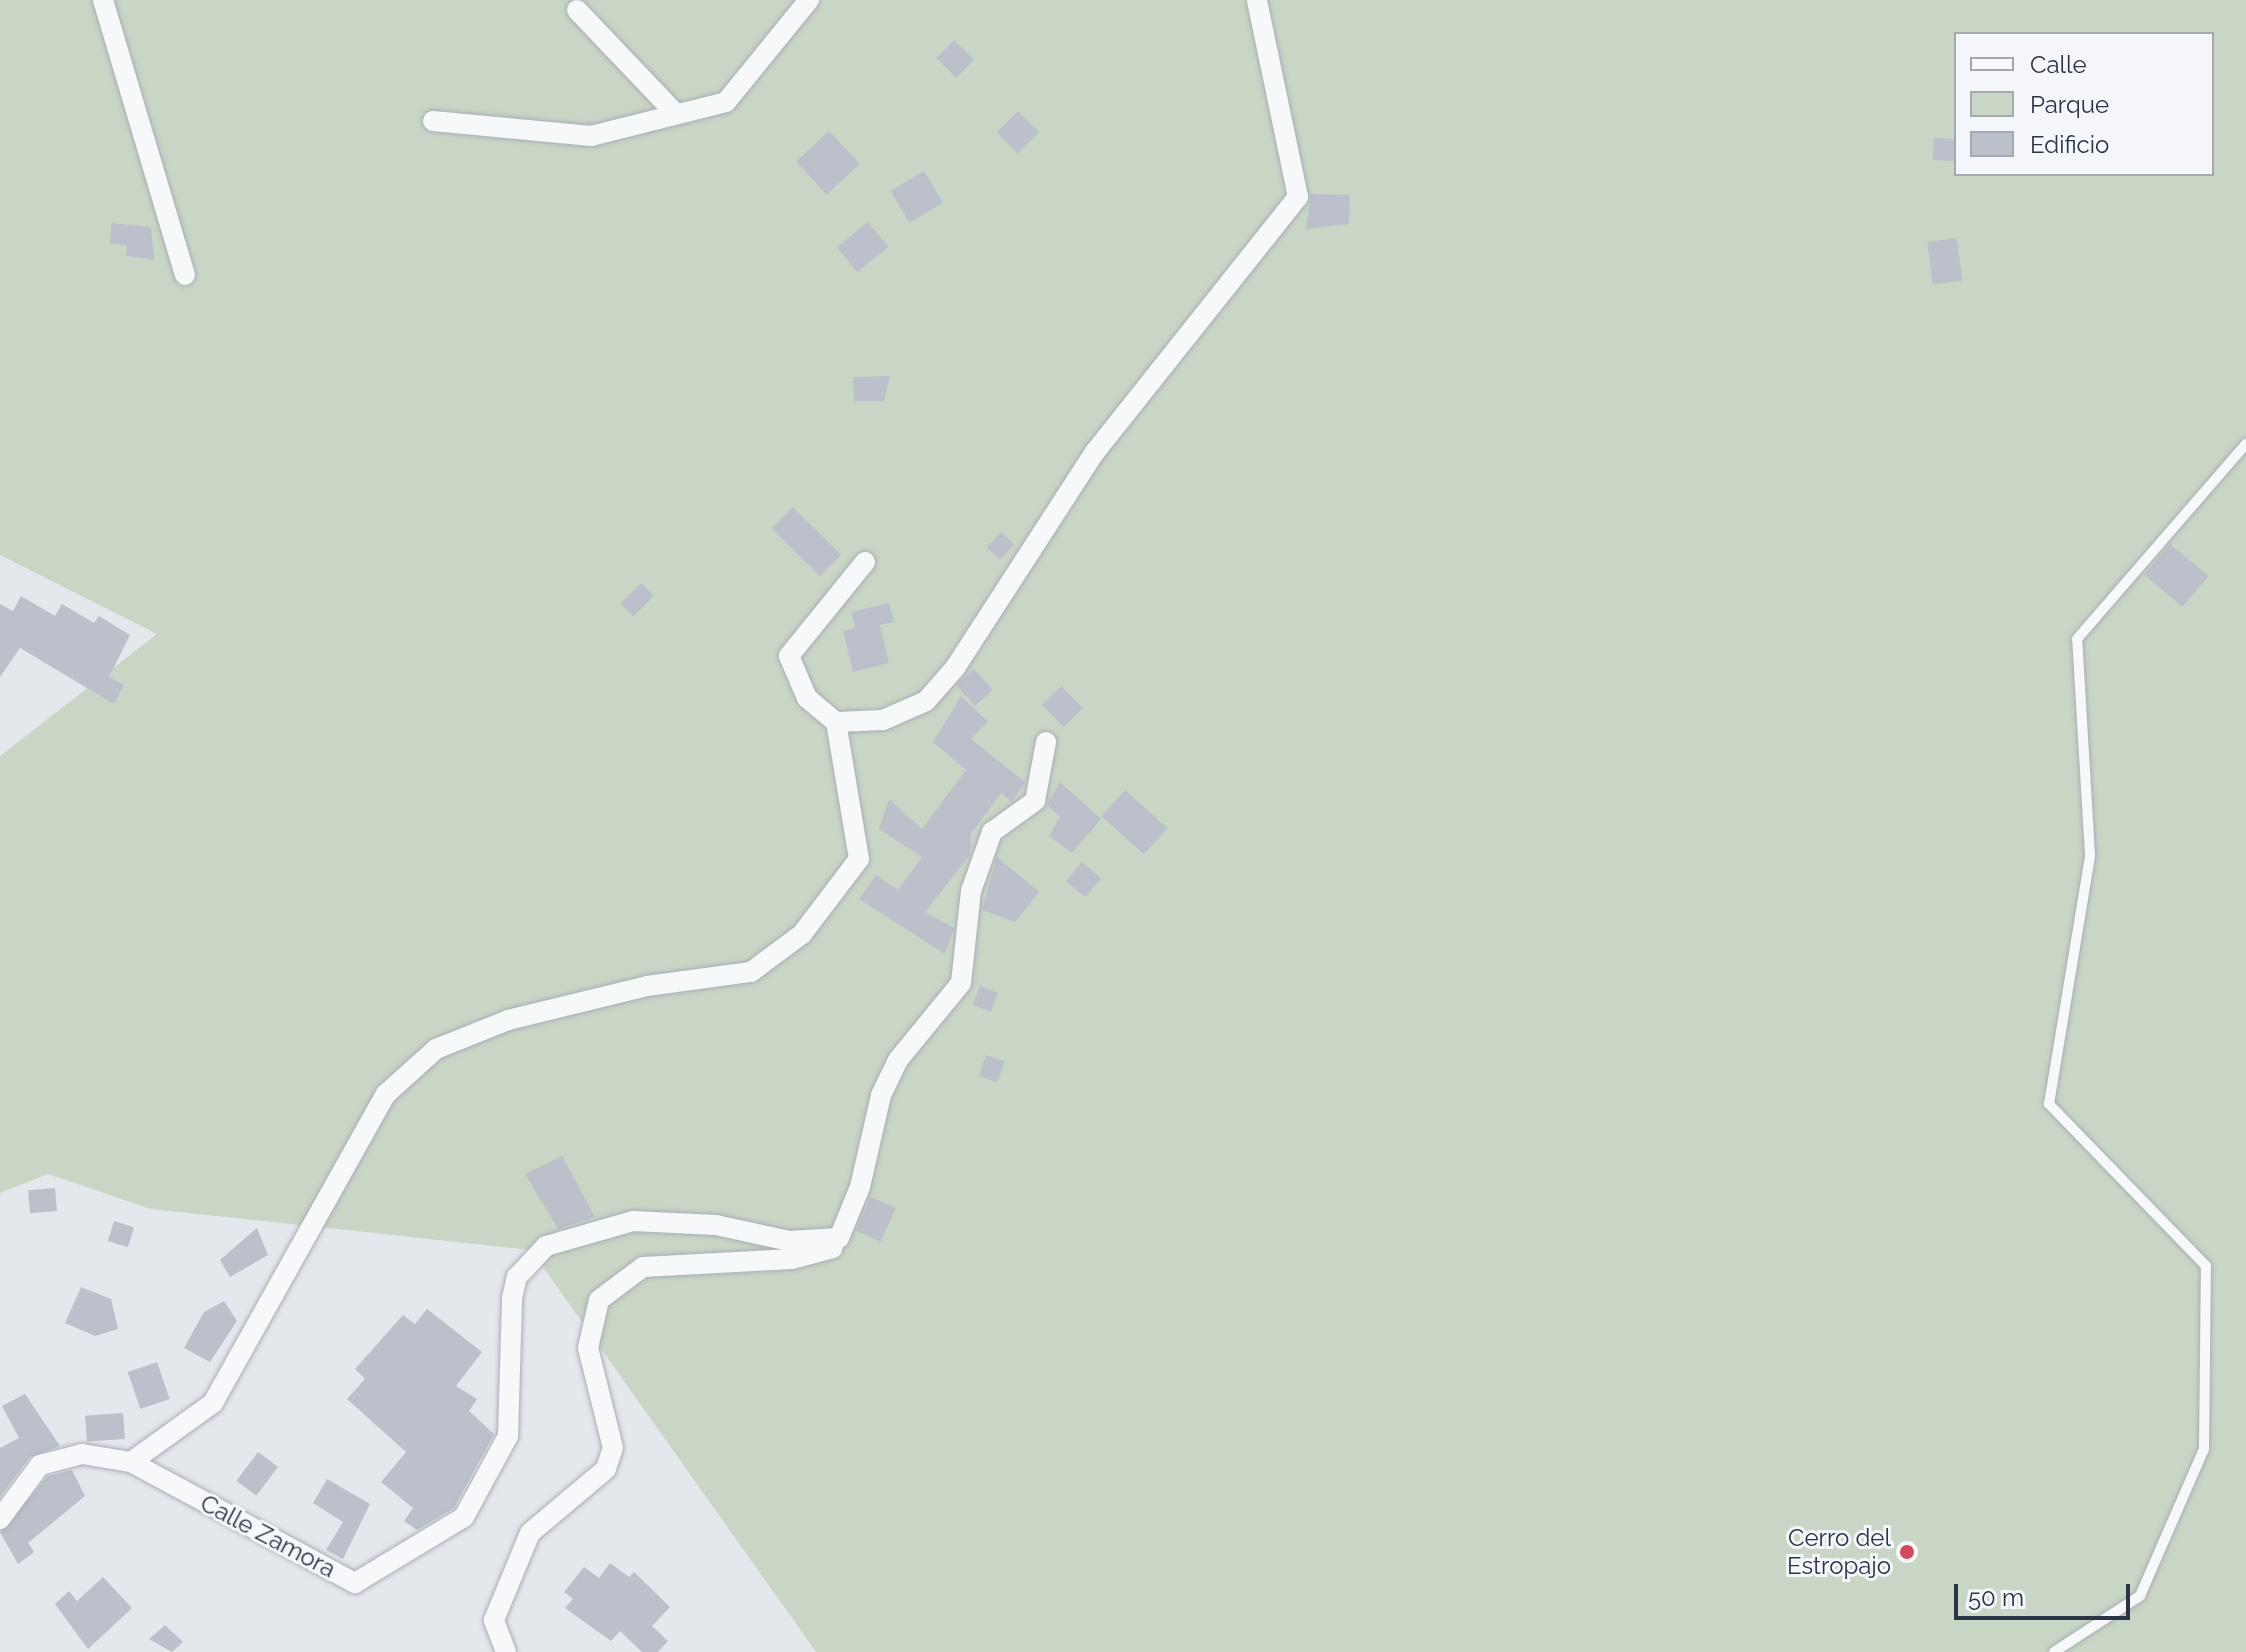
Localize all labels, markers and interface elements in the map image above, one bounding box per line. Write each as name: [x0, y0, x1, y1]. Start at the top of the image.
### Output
legend: [1954, 32, 2214, 176]
text: Calle: [2030, 50, 2087, 79]
text: Parque: [2030, 90, 2109, 119]
text: Edificio: [2030, 130, 2109, 159]
street label: Calle Zamora: [196, 1488, 340, 1584]
place label: Cerro del Estropajo: [1787, 1524, 1891, 1580]
marker: Cerro del Estropajo: [1898, 1543, 1916, 1561]
scale bar: [1958, 1568, 2134, 1618]
text: 50 m: [1968, 1583, 2024, 1612]

